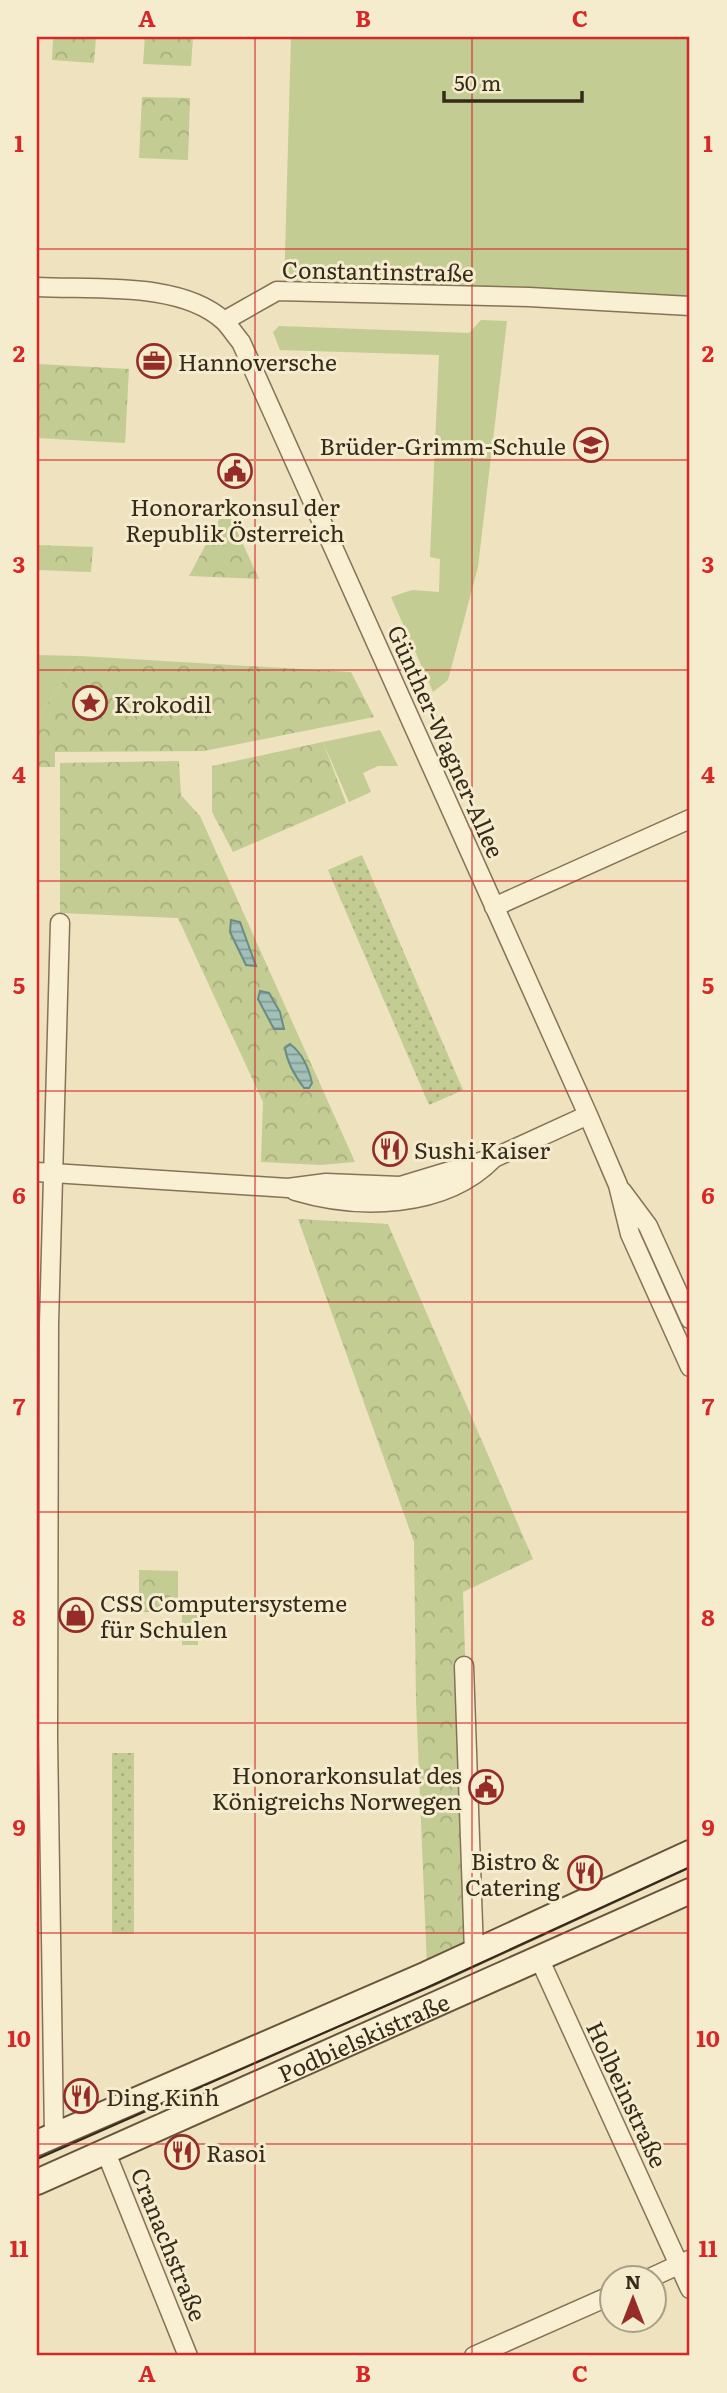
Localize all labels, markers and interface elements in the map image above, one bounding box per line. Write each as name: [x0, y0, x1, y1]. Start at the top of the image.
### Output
text: A: [138, 0, 156, 34]
text: B: [355, 0, 371, 34]
text: C: [572, 0, 588, 34]
scale bar: [444, 60, 582, 104]
text: 50 m: [454, 66, 501, 97]
text: 1: [14, 125, 24, 159]
text: 1: [703, 125, 713, 159]
street label: Constantinstraße: [282, 251, 474, 289]
text: 2: [13, 335, 25, 369]
text: 2: [702, 335, 714, 369]
office icon: Hannoversche: [135, 342, 173, 380]
place label: Hannoversche: [178, 344, 337, 378]
school or university icon: Brüder-Grimm-Schule: [572, 426, 610, 464]
place label: Brüder-Grimm-Schule: [319, 428, 566, 462]
public building icon: Honorarkonsul der Republik Österreich: [216, 452, 254, 490]
place label: Honorarkonsul der Republik Österreich: [125, 489, 345, 549]
text: 3: [13, 546, 25, 580]
text: 3: [702, 546, 714, 580]
street label: Günther-Wagner-Allee: [380, 619, 514, 863]
place icon: Krokodil: [71, 684, 109, 722]
place label: Krokodil: [114, 686, 212, 720]
text: 4: [12, 756, 26, 790]
text: 4: [701, 756, 715, 790]
text: 5: [13, 967, 25, 1001]
text: 5: [702, 967, 714, 1001]
restaurant icon: Sushi Kaiser: [371, 1130, 409, 1168]
place label: Sushi Kaiser: [414, 1132, 550, 1166]
text: 6: [12, 1177, 26, 1211]
text: 6: [701, 1177, 715, 1211]
text: 7: [13, 1388, 26, 1422]
text: 7: [702, 1388, 715, 1422]
place label: CSS Computersysteme für Schulen: [100, 1585, 347, 1645]
shop icon: CSS Computersysteme für Schulen: [57, 1596, 95, 1634]
text: 8: [12, 1599, 26, 1633]
text: 8: [701, 1599, 715, 1633]
place label: Honorarkonsulat des Königreichs Norwegen: [212, 1757, 462, 1817]
public building icon: Honorarkonsulat des Königreichs Norwegen: [467, 1768, 505, 1806]
text: 9: [12, 1809, 26, 1843]
text: 9: [701, 1809, 715, 1843]
place label: Bistro & Catering: [465, 1843, 560, 1903]
restaurant icon: Bistro & Catering: [566, 1854, 604, 1892]
street label: Podbielskistraße: [272, 1984, 454, 2090]
street label: Holbeinstraße: [579, 2015, 677, 2173]
text: 10: [7, 2020, 31, 2054]
text: 10: [696, 2020, 720, 2054]
restaurant icon: Ding Kinh: [62, 2077, 100, 2115]
place label: Ding Kinh: [106, 2079, 219, 2113]
restaurant icon: Rasoi: [163, 2133, 201, 2171]
place label: Rasoi: [206, 2135, 266, 2169]
street label: Cranachstraße: [124, 2162, 216, 2326]
text: 11: [9, 2230, 29, 2264]
text: 11: [698, 2230, 718, 2264]
north arrow: [598, 2264, 668, 2334]
text: N: [625, 2267, 641, 2295]
text: A: [138, 2355, 156, 2389]
text: B: [355, 2355, 371, 2389]
text: C: [572, 2355, 588, 2389]

